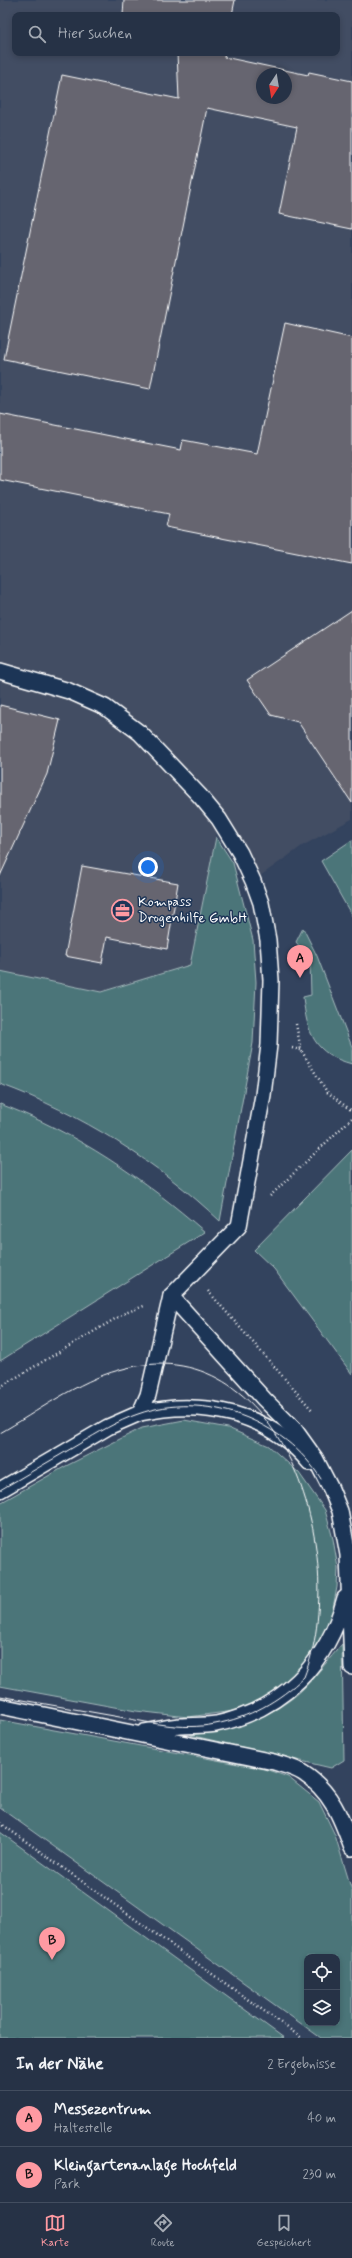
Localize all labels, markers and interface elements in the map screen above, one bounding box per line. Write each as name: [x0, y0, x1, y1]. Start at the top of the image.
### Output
search box: [12, 12, 340, 56]
icon: search: [26, 23, 48, 45]
text: Hier suchen: [58, 24, 132, 44]
north arrow: [256, 68, 292, 104]
your location: [138, 857, 158, 877]
place label: Kompass Drogenhilfe GmbH: [138, 893, 247, 927]
office icon: Kompass Drogenhilfe GmbH: [110, 897, 136, 923]
pin: A: [287, 945, 313, 978]
pin: B: [39, 1927, 65, 1960]
map controls: [304, 1954, 340, 2026]
button: locate: [304, 1954, 340, 1990]
button: layers: [304, 1990, 340, 2026]
text: In der Nähe: [16, 2053, 104, 2075]
text: 2 Ergebnisse: [267, 2056, 336, 2073]
text: Messezentrum: [54, 2100, 151, 2120]
text: A: [25, 2110, 33, 2127]
text: 40 m: [307, 2110, 336, 2127]
text: Haltestelle: [54, 2120, 112, 2137]
text: Kleingartenanlage Hochfeld: [54, 2156, 237, 2176]
text: B: [25, 2166, 33, 2183]
text: 230 m: [302, 2166, 336, 2183]
text: Park: [54, 2176, 80, 2193]
tab: Karte: [41, 2212, 69, 2250]
tab: Route: [151, 2212, 175, 2250]
tab: Gespeichert: [257, 2212, 311, 2250]

